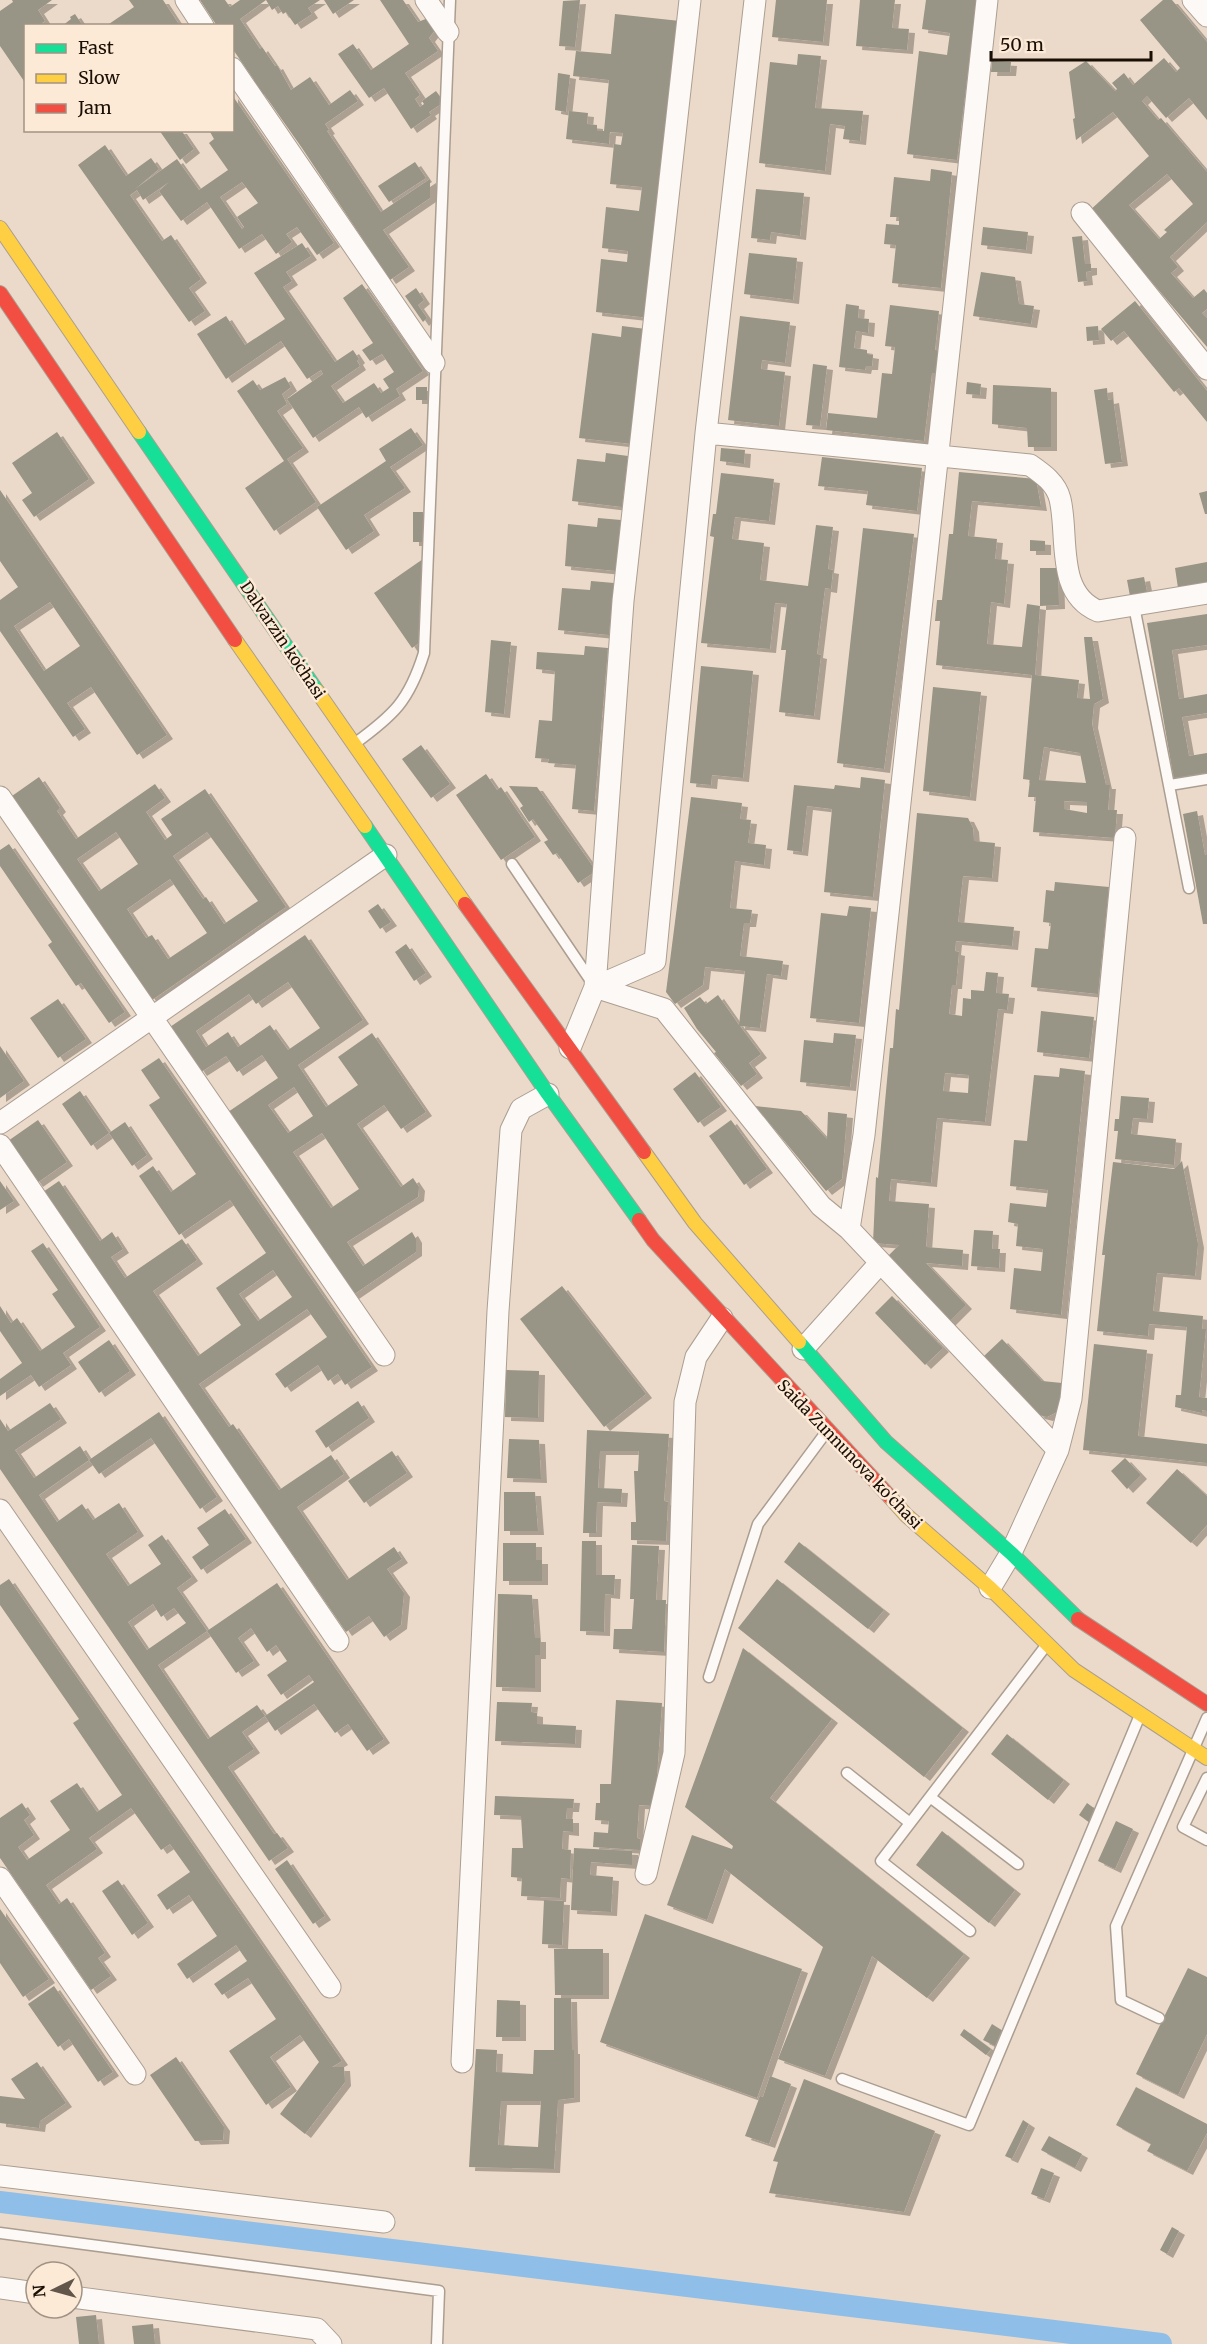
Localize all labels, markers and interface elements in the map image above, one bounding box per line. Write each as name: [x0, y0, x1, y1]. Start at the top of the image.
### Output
legend: [24, 24, 234, 132]
scale bar: [991, 24, 1152, 62]
text: 50 m: [1000, 33, 1044, 56]
text: Fast: [78, 36, 114, 59]
text: Slow: [78, 66, 121, 89]
text: Jam: [77, 96, 112, 119]
street label: Dalvarzin koʻchasi: [236, 577, 330, 703]
street label: Saida Zunnunova ko'chasi: [773, 1375, 927, 1533]
north arrow: [24, 2260, 84, 2320]
text: N: [29, 2284, 50, 2298]

